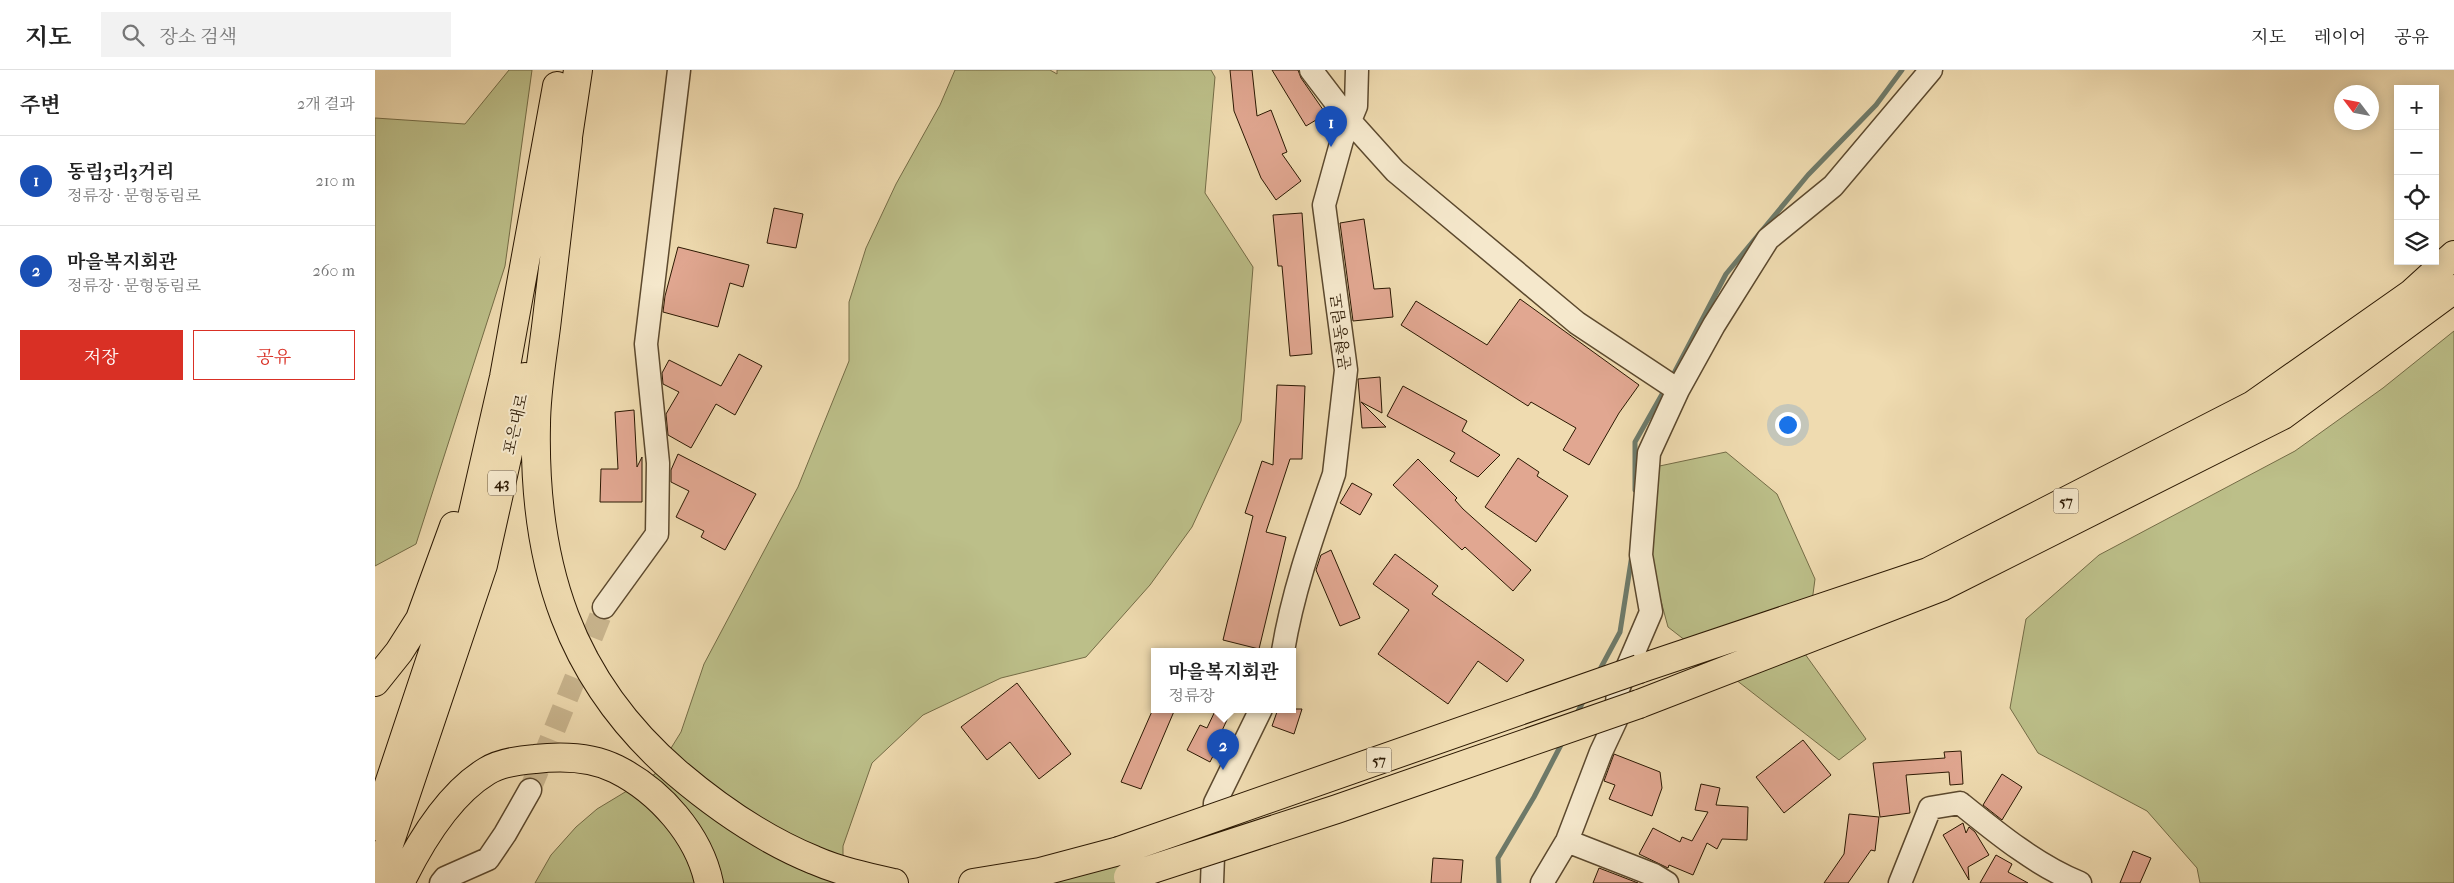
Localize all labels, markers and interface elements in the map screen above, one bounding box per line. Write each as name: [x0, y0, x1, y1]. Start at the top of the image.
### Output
search box: [101, 12, 451, 57]
icon: search: [119, 21, 147, 49]
text: 지도: [25, 23, 71, 51]
text: 장소 검색: [159, 26, 237, 48]
text: 지도: [2251, 27, 2286, 48]
text: 레이어: [2314, 27, 2366, 48]
text: 공유: [2394, 27, 2429, 48]
north arrow: [2334, 85, 2379, 130]
map controls: [2394, 85, 2439, 265]
button: +: [2394, 85, 2439, 130]
text: 주변: [20, 93, 61, 117]
text: 2개 결과: [297, 94, 355, 113]
pin: 1: [1315, 106, 1347, 147]
button: −: [2394, 130, 2439, 175]
text: 동림3리3거리: [67, 161, 174, 183]
text: 1: [33, 171, 39, 190]
text: 210 m: [316, 171, 355, 190]
button: locate: [2394, 175, 2439, 220]
text: 정류장 · 문형동림로: [67, 186, 201, 205]
button: layers: [2394, 220, 2439, 265]
text: 마을복지회관: [67, 251, 177, 273]
text: 2: [32, 261, 40, 280]
text: 260 m: [313, 261, 355, 280]
text: 정류장 · 문형동림로: [67, 276, 201, 295]
street label: 문형동림로: [1326, 292, 1355, 371]
button: 저장: [20, 330, 183, 380]
button: 공유: [193, 330, 355, 380]
street label: 포은대로: [499, 391, 532, 456]
your location: [1775, 412, 1801, 438]
road number: 43: [488, 470, 516, 496]
road number: 57: [2053, 488, 2079, 514]
popup: [1151, 648, 1296, 713]
text: 마을복지회관: [1168, 661, 1279, 683]
text: 정류장: [1168, 686, 1215, 705]
pin: 2: [1207, 729, 1239, 770]
road number: 57: [1367, 748, 1391, 772]

